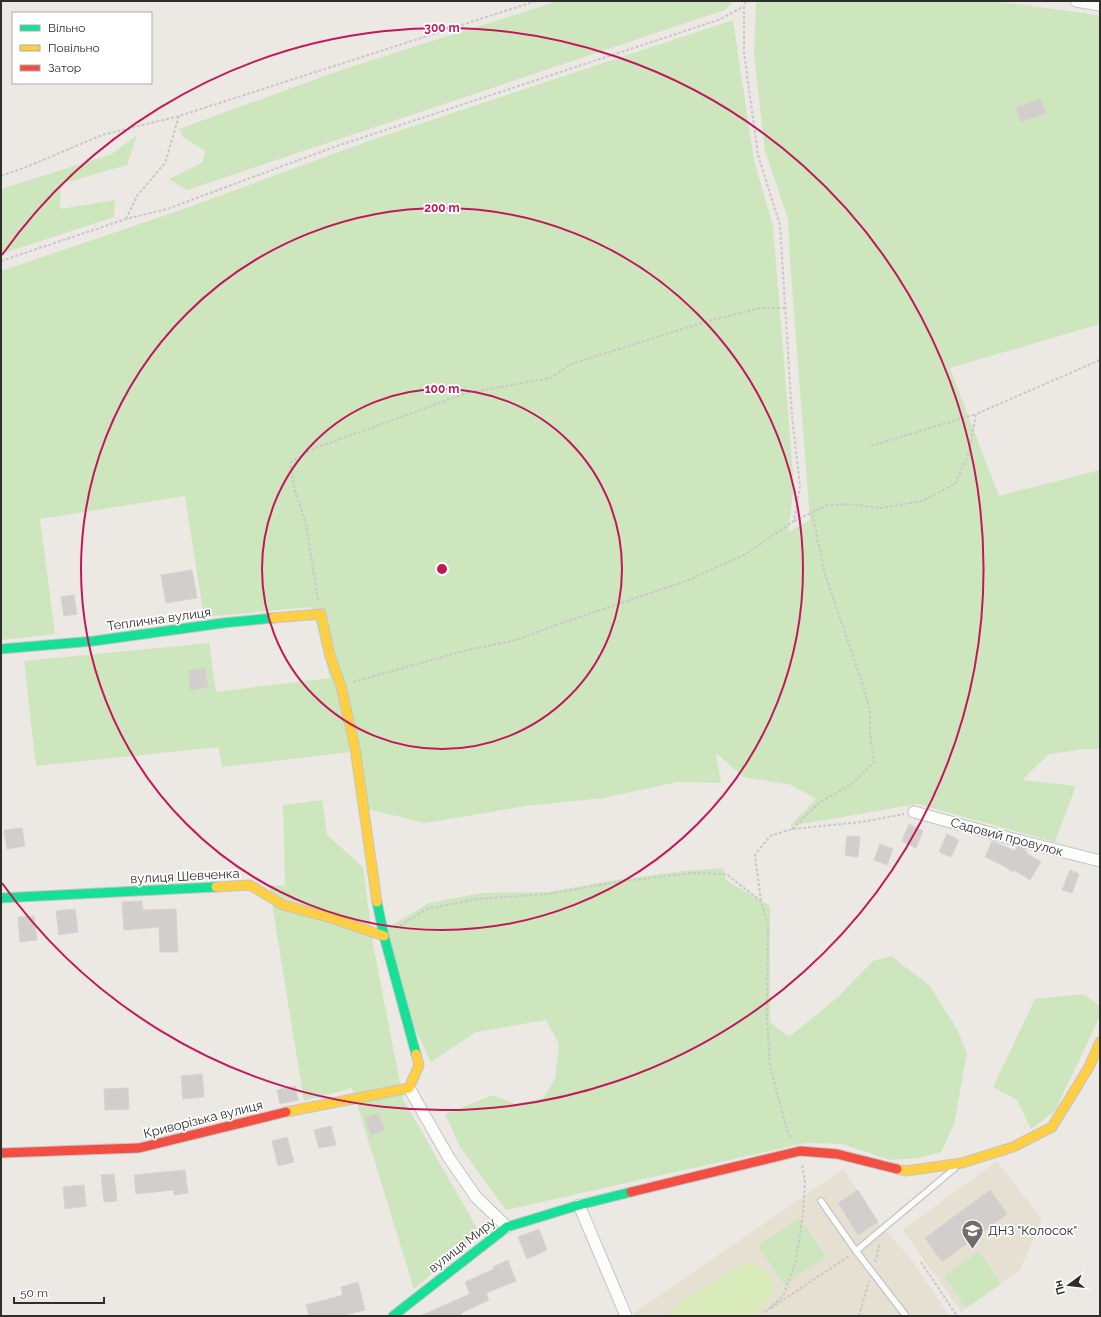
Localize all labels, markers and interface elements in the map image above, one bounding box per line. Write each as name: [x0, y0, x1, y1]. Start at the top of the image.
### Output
legend: [12, 12, 152, 84]
text: Вільно: [48, 21, 85, 35]
text: 300 m: [424, 21, 460, 35]
text: Повільно: [48, 41, 100, 55]
text: Затор: [48, 61, 81, 75]
text: 200 m: [424, 201, 460, 215]
text: 100 m: [425, 382, 459, 396]
centre of rings: [435, 562, 449, 576]
street label: Теплична вулиця: [106, 604, 212, 634]
street label: Садовий провулок: [949, 815, 1065, 859]
street label: вулиця Шевченка: [130, 866, 240, 886]
street label: Криворізька вулиця: [142, 1097, 264, 1141]
street label: вулиця Миру: [426, 1214, 498, 1276]
school or university icon: ДНЗ "Колосок": [960, 1217, 986, 1250]
place label: ДНЗ "Колосок": [988, 1223, 1077, 1238]
north arrow: [1049, 1265, 1089, 1305]
scale bar: [14, 1279, 104, 1305]
text: Пн: [1052, 1279, 1068, 1296]
text: 50 m: [20, 1286, 48, 1300]

